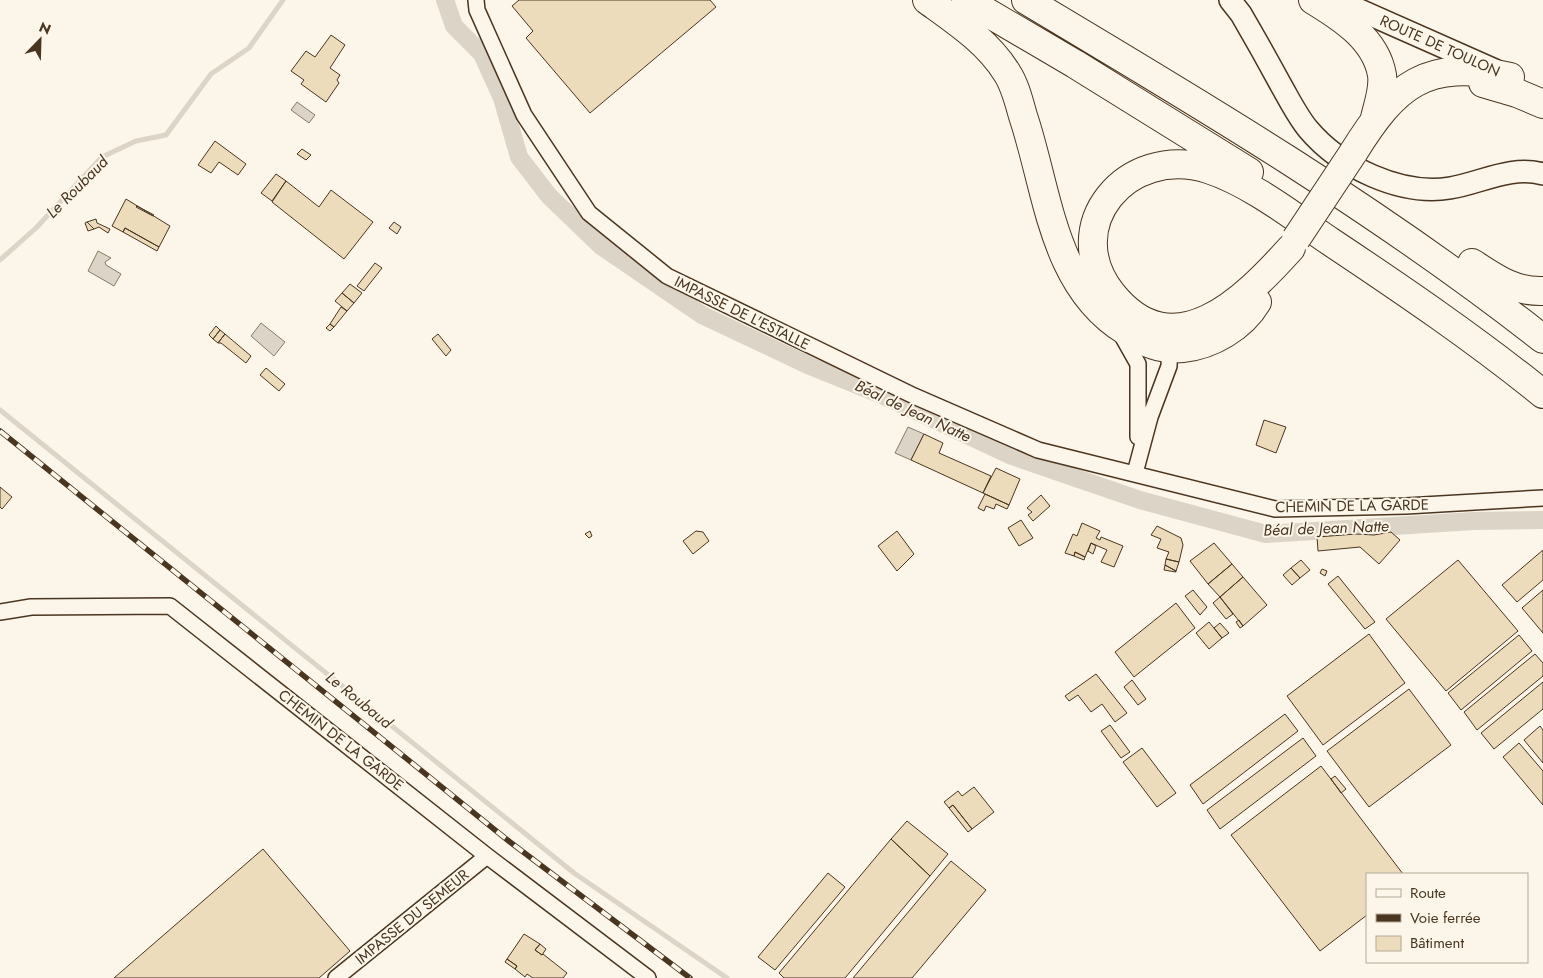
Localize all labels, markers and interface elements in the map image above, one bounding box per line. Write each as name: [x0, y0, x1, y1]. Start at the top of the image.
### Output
street label: ROUTE DE TOULON: [1376, 10, 1504, 82]
north arrow: [15, 15, 65, 65]
text: N: [36, 17, 54, 39]
water label: Le Roubaud: [41, 150, 114, 223]
street label: IMPASSE DE L'ESTALLE: [671, 271, 813, 355]
water label: Béal de Jean Natte: [851, 374, 975, 448]
street label: CHEMIN DE LA GARDE: [1275, 494, 1429, 518]
water label: Béal de Jean Natte: [1263, 514, 1389, 542]
water label: Le Roubaud: [321, 666, 398, 735]
street label: CHEMIN DE LA GARDE: [274, 684, 408, 796]
street label: IMPASSE DU SEMEUR: [350, 864, 474, 970]
legend: [1366, 873, 1528, 963]
text: Route: [1410, 882, 1446, 904]
text: Voie ferrée: [1410, 907, 1481, 929]
text: Bâtiment: [1410, 932, 1464, 954]

